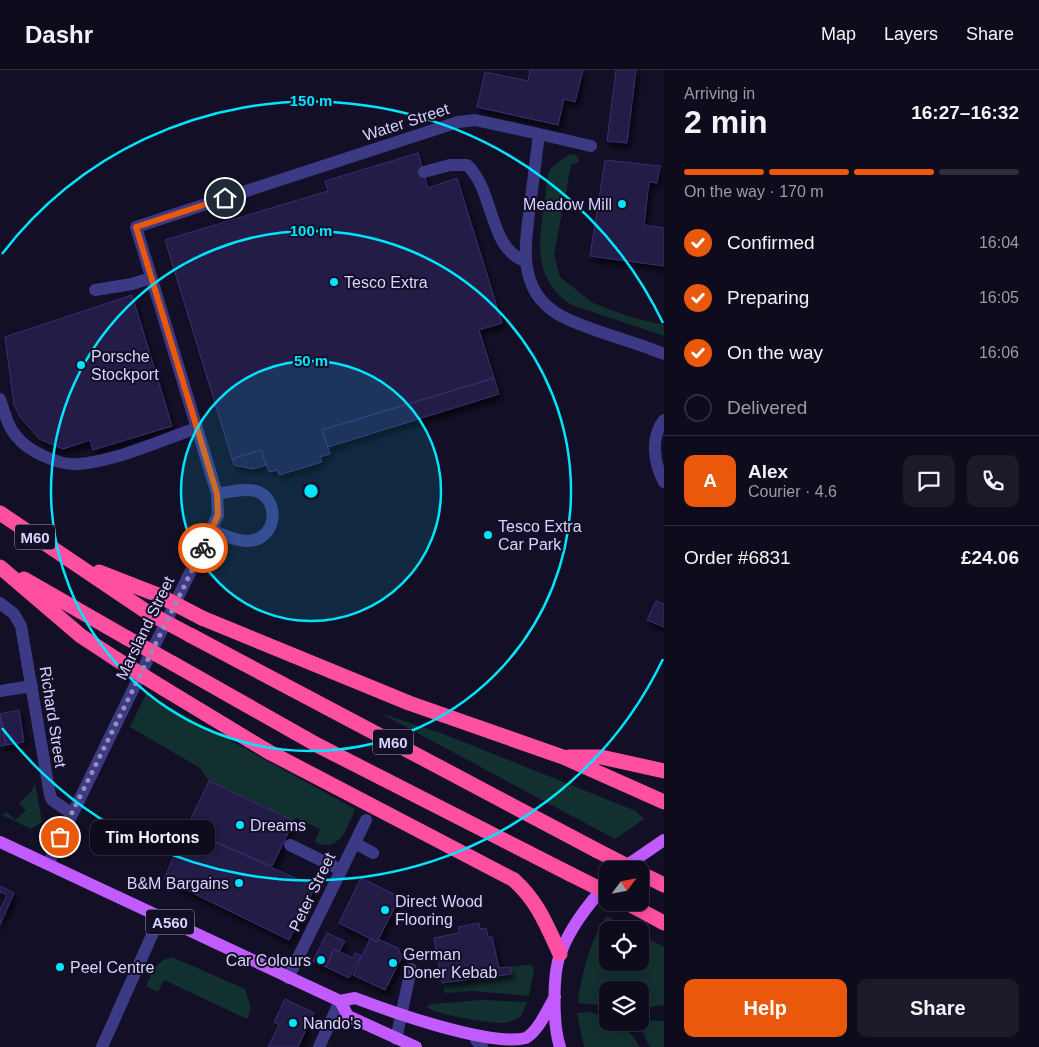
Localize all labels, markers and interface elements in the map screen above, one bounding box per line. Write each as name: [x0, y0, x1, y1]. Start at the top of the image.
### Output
text: Dashr: [25, 21, 93, 48]
text: Map: [821, 24, 856, 44]
text: Layers: [884, 24, 938, 44]
text: Share: [966, 24, 1014, 44]
text: Arriving in: [684, 85, 755, 102]
text: 150 m: [290, 92, 332, 109]
street label: Water Street: [361, 100, 452, 144]
text: 16:27–16:32: [911, 102, 1019, 123]
text: 2 min: [684, 104, 768, 140]
pin: [204, 177, 246, 219]
text: On the way · 170 m: [684, 183, 824, 200]
icon: home: [211, 184, 239, 212]
place label: Meadow Mill: [523, 196, 612, 213]
marker: Meadow Mill: [616, 198, 628, 210]
text: 100 m: [290, 222, 332, 239]
icon: check: [684, 229, 712, 257]
text: Confirmed: [727, 232, 815, 253]
text: 16:04: [979, 234, 1019, 251]
place label: Tesco Extra: [344, 274, 428, 291]
marker: Tesco Extra: [328, 276, 340, 288]
icon: check: [684, 284, 712, 312]
text: Preparing: [727, 287, 809, 308]
text: 16:05: [979, 289, 1019, 306]
icon: check: [684, 339, 712, 367]
text: On the way: [727, 342, 823, 363]
text: 16:06: [979, 344, 1019, 361]
place label: Porsche Stockport: [91, 348, 159, 383]
text: 50 m: [294, 352, 328, 369]
marker: Porsche Stockport: [75, 359, 87, 371]
text: Delivered: [727, 397, 807, 418]
button: chat: [903, 455, 955, 507]
button: phone: [967, 455, 1019, 507]
text: Alex: [748, 461, 788, 482]
text: A: [703, 470, 717, 491]
centre of rings: [302, 482, 320, 500]
text: Courier · 4.6: [748, 483, 837, 500]
place label: Tesco Extra Car Park: [498, 518, 582, 553]
courier: [178, 523, 228, 573]
road number: M60: [15, 524, 55, 550]
marker: Tesco Extra Car Park: [482, 529, 494, 541]
icon: bike: [189, 534, 217, 562]
text: Order #6831: [684, 547, 791, 568]
text: £24.06: [961, 547, 1019, 568]
street label: Marsland Street: [113, 573, 178, 682]
street label: Richard Street: [37, 665, 69, 769]
road number: M60: [373, 730, 413, 754]
pin: [39, 816, 81, 858]
place label: Dreams: [250, 817, 306, 834]
marker: Dreams: [234, 819, 246, 831]
callout: Tim Hortons: [90, 820, 215, 854]
icon: bag: [46, 823, 74, 851]
text: Tim Hortons: [106, 829, 199, 846]
street label: Peter Street: [286, 849, 339, 934]
north arrow: [599, 861, 649, 911]
map controls: [599, 861, 649, 1031]
place label: B&M Bargains: [127, 875, 229, 892]
marker: B&M Bargains: [233, 877, 245, 889]
place label: Direct Wood Flooring: [395, 893, 483, 928]
marker: Direct Wood Flooring: [379, 904, 391, 916]
road number: A560: [146, 910, 194, 934]
button: locate: [599, 921, 649, 971]
place label: German Doner Kebab: [403, 946, 497, 981]
place label: Car Colours: [226, 952, 311, 969]
marker: Car Colours: [315, 954, 327, 966]
marker: German Doner Kebab: [387, 957, 399, 969]
place label: Peel Centre: [70, 959, 155, 976]
marker: Peel Centre: [54, 961, 66, 973]
button: Help: [684, 979, 847, 1037]
button: Share: [857, 979, 1019, 1037]
button: layers: [599, 981, 649, 1031]
place label: Nando's: [303, 1015, 361, 1032]
marker: Nando's: [287, 1017, 299, 1029]

